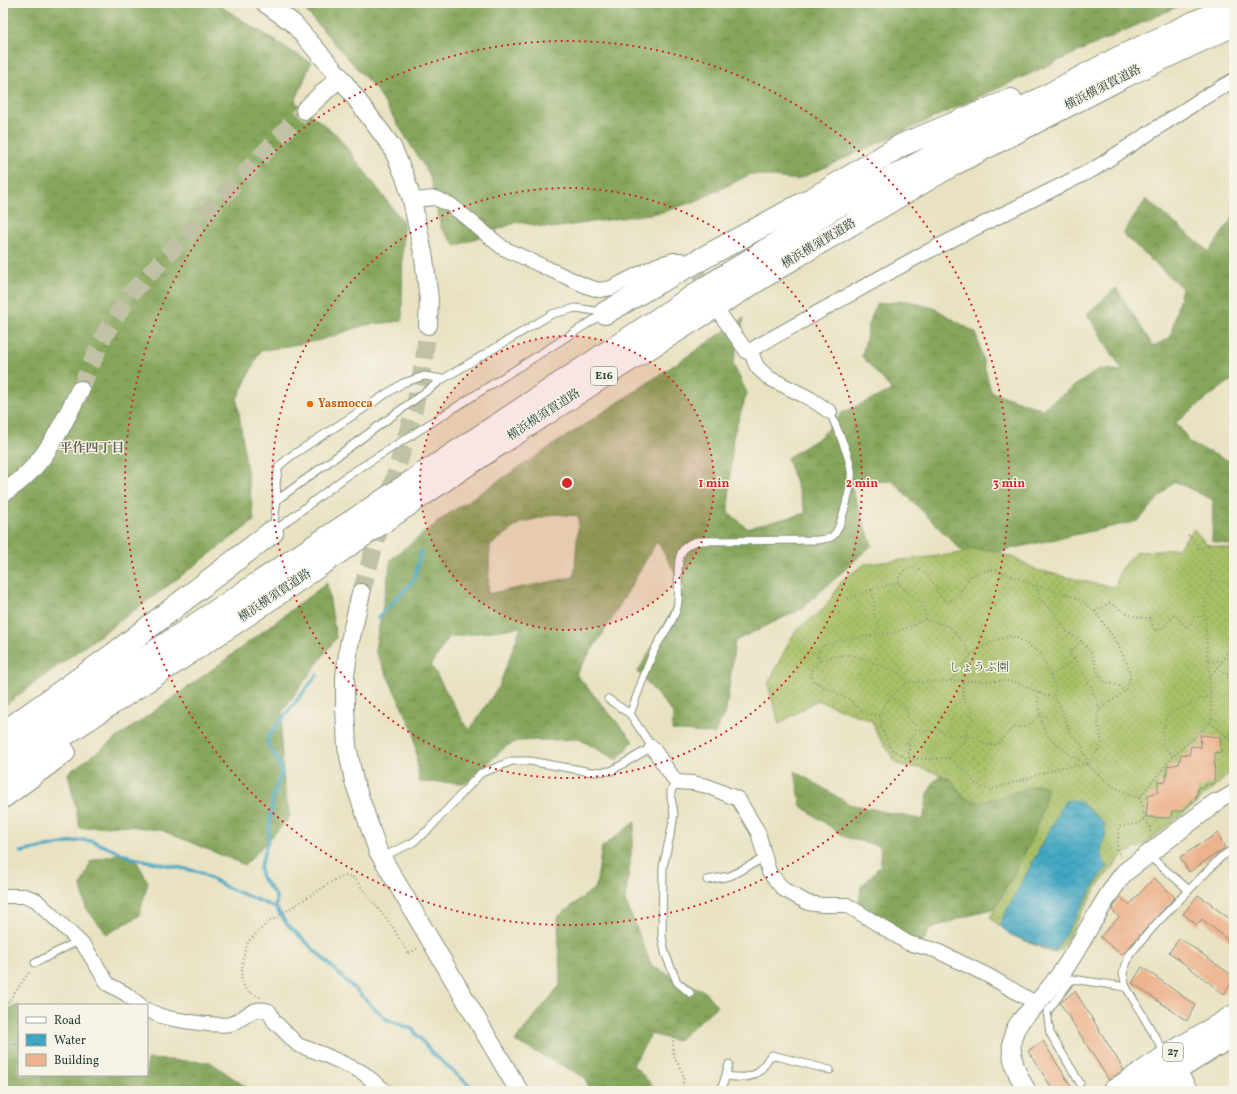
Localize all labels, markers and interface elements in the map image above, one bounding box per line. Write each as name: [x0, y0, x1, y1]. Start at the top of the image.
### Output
street label: 横浜横須賀道路: [1062, 62, 1144, 114]
street label: 横浜横須賀道路: [779, 216, 859, 272]
road number: E16: [591, 367, 617, 385]
street label: 横浜横須賀道路: [504, 385, 584, 445]
place label: Yasmocca: [318, 396, 373, 412]
marker: Yasmocca: [305, 399, 315, 409]
district label: 平作四丁目: [59, 440, 125, 458]
centre of rings: [560, 476, 574, 490]
text: 1 min: [699, 476, 730, 492]
text: 2 min: [846, 476, 878, 492]
text: 3 min: [993, 476, 1025, 492]
street label: 横浜横須賀道路: [236, 566, 314, 626]
park label: しょうぶ園: [949, 660, 1009, 676]
legend: [18, 1004, 148, 1076]
text: Road: [54, 1013, 81, 1029]
text: Water: [54, 1033, 86, 1049]
road number: 27: [1163, 1043, 1183, 1061]
text: Building: [54, 1053, 99, 1069]

